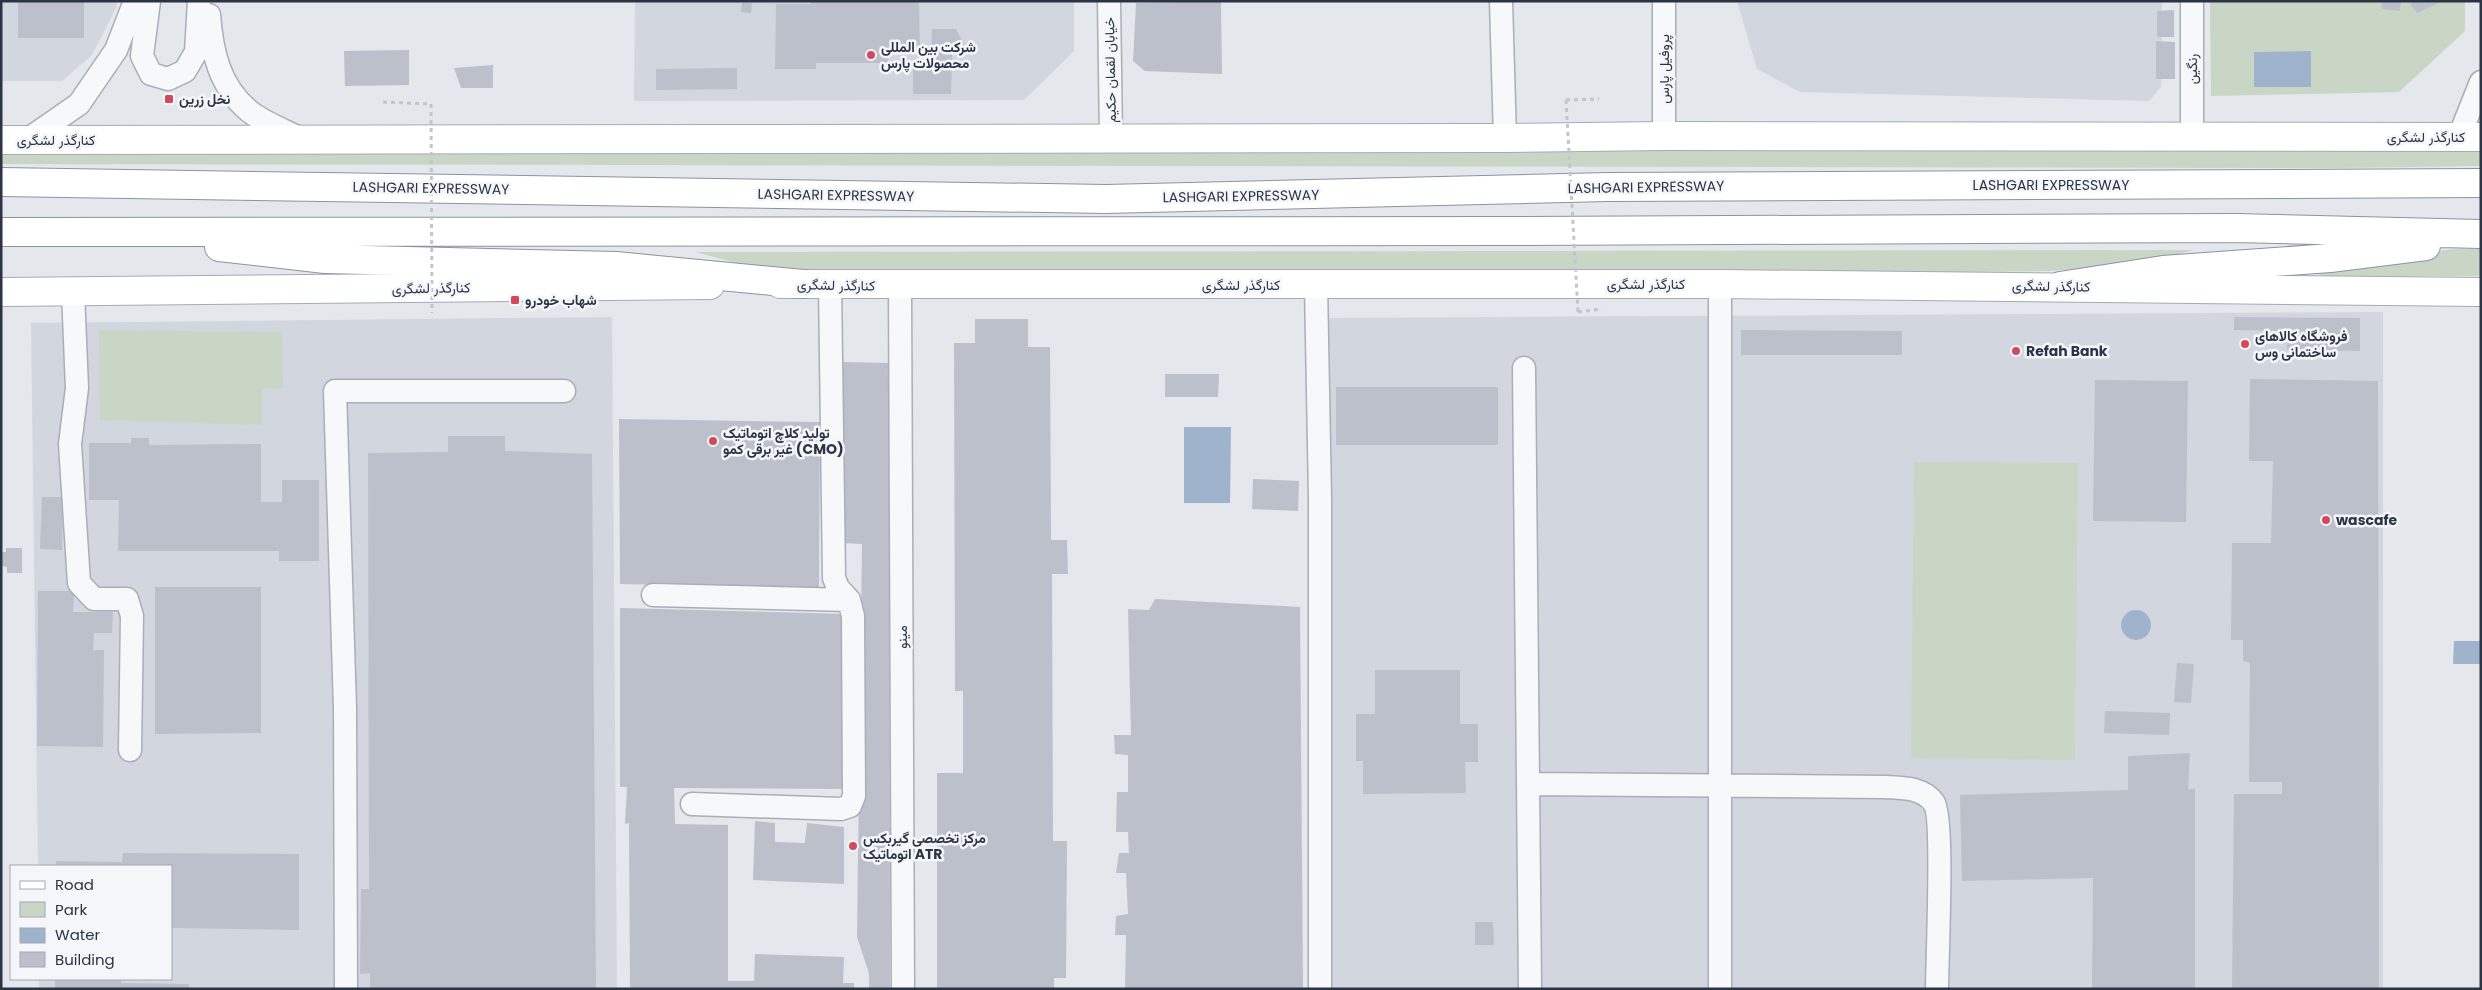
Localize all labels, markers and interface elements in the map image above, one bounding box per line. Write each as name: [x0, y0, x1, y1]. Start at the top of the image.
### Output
street label: خیابان لقمان حکیم: [1099, 17, 1121, 123]
street label: پروفیل پارس: [1654, 34, 1674, 104]
place label: شرکت بین المللی محصولات پارس: [881, 37, 976, 73]
marker: شرکت بین المللی محصولات پارس: [865, 49, 877, 61]
street label: رنگین: [2182, 53, 2202, 84]
place label: نخل زرین: [179, 89, 230, 109]
marker: نخل زرین: [163, 93, 175, 105]
street label: کنارگذر لشگری: [2387, 127, 2465, 147]
street label: کنارگذر لشگری: [17, 130, 95, 150]
street label: LASHGARI EXPRESSWAY: [1973, 175, 2129, 195]
street label: LASHGARI EXPRESSWAY: [1567, 176, 1725, 198]
street label: LASHGARI EXPRESSWAY: [352, 177, 510, 199]
street label: LASHGARI EXPRESSWAY: [757, 184, 915, 206]
street label: LASHGARI EXPRESSWAY: [1162, 185, 1320, 207]
street label: کنارگذر لشگری: [797, 274, 875, 296]
street label: کنارگذر لشگری: [1607, 274, 1685, 294]
street label: کنارگذر لشگری: [1202, 275, 1280, 295]
street label: کنارگذر لشگری: [2012, 275, 2090, 297]
street label: کنارگذر لشگری: [392, 277, 470, 299]
place label: شهاب خودرو: [525, 290, 597, 310]
marker: شهاب خودرو: [509, 294, 521, 306]
place label: فروشگاه کالاهای ساختمانی وس: [2255, 326, 2348, 362]
marker: فروشگاه کالاهای ساختمانی وس: [2239, 338, 2251, 350]
place label: Refah Bank: [2026, 341, 2108, 361]
marker: Refah Bank: [2010, 345, 2022, 357]
place label: تولید کلاچ اتوماتیک غیر برقی کمو (CMO): [723, 423, 844, 459]
marker: تولید کلاچ اتوماتیک غیر برقی کمو (CMO): [707, 435, 719, 447]
place label: wascafe: [2336, 510, 2397, 530]
marker: wascafe: [2320, 514, 2332, 526]
street label: مینو: [892, 625, 912, 649]
place label: مرکز تخصصی گیربکس اتوماتیک ATR: [863, 828, 986, 864]
marker: مرکز تخصصی گیربکس اتوماتیک ATR: [847, 840, 859, 852]
legend: [10, 865, 172, 980]
text: Road: [55, 874, 94, 895]
text: Park: [55, 899, 87, 920]
text: Water: [55, 924, 101, 945]
text: Building: [55, 949, 115, 970]

